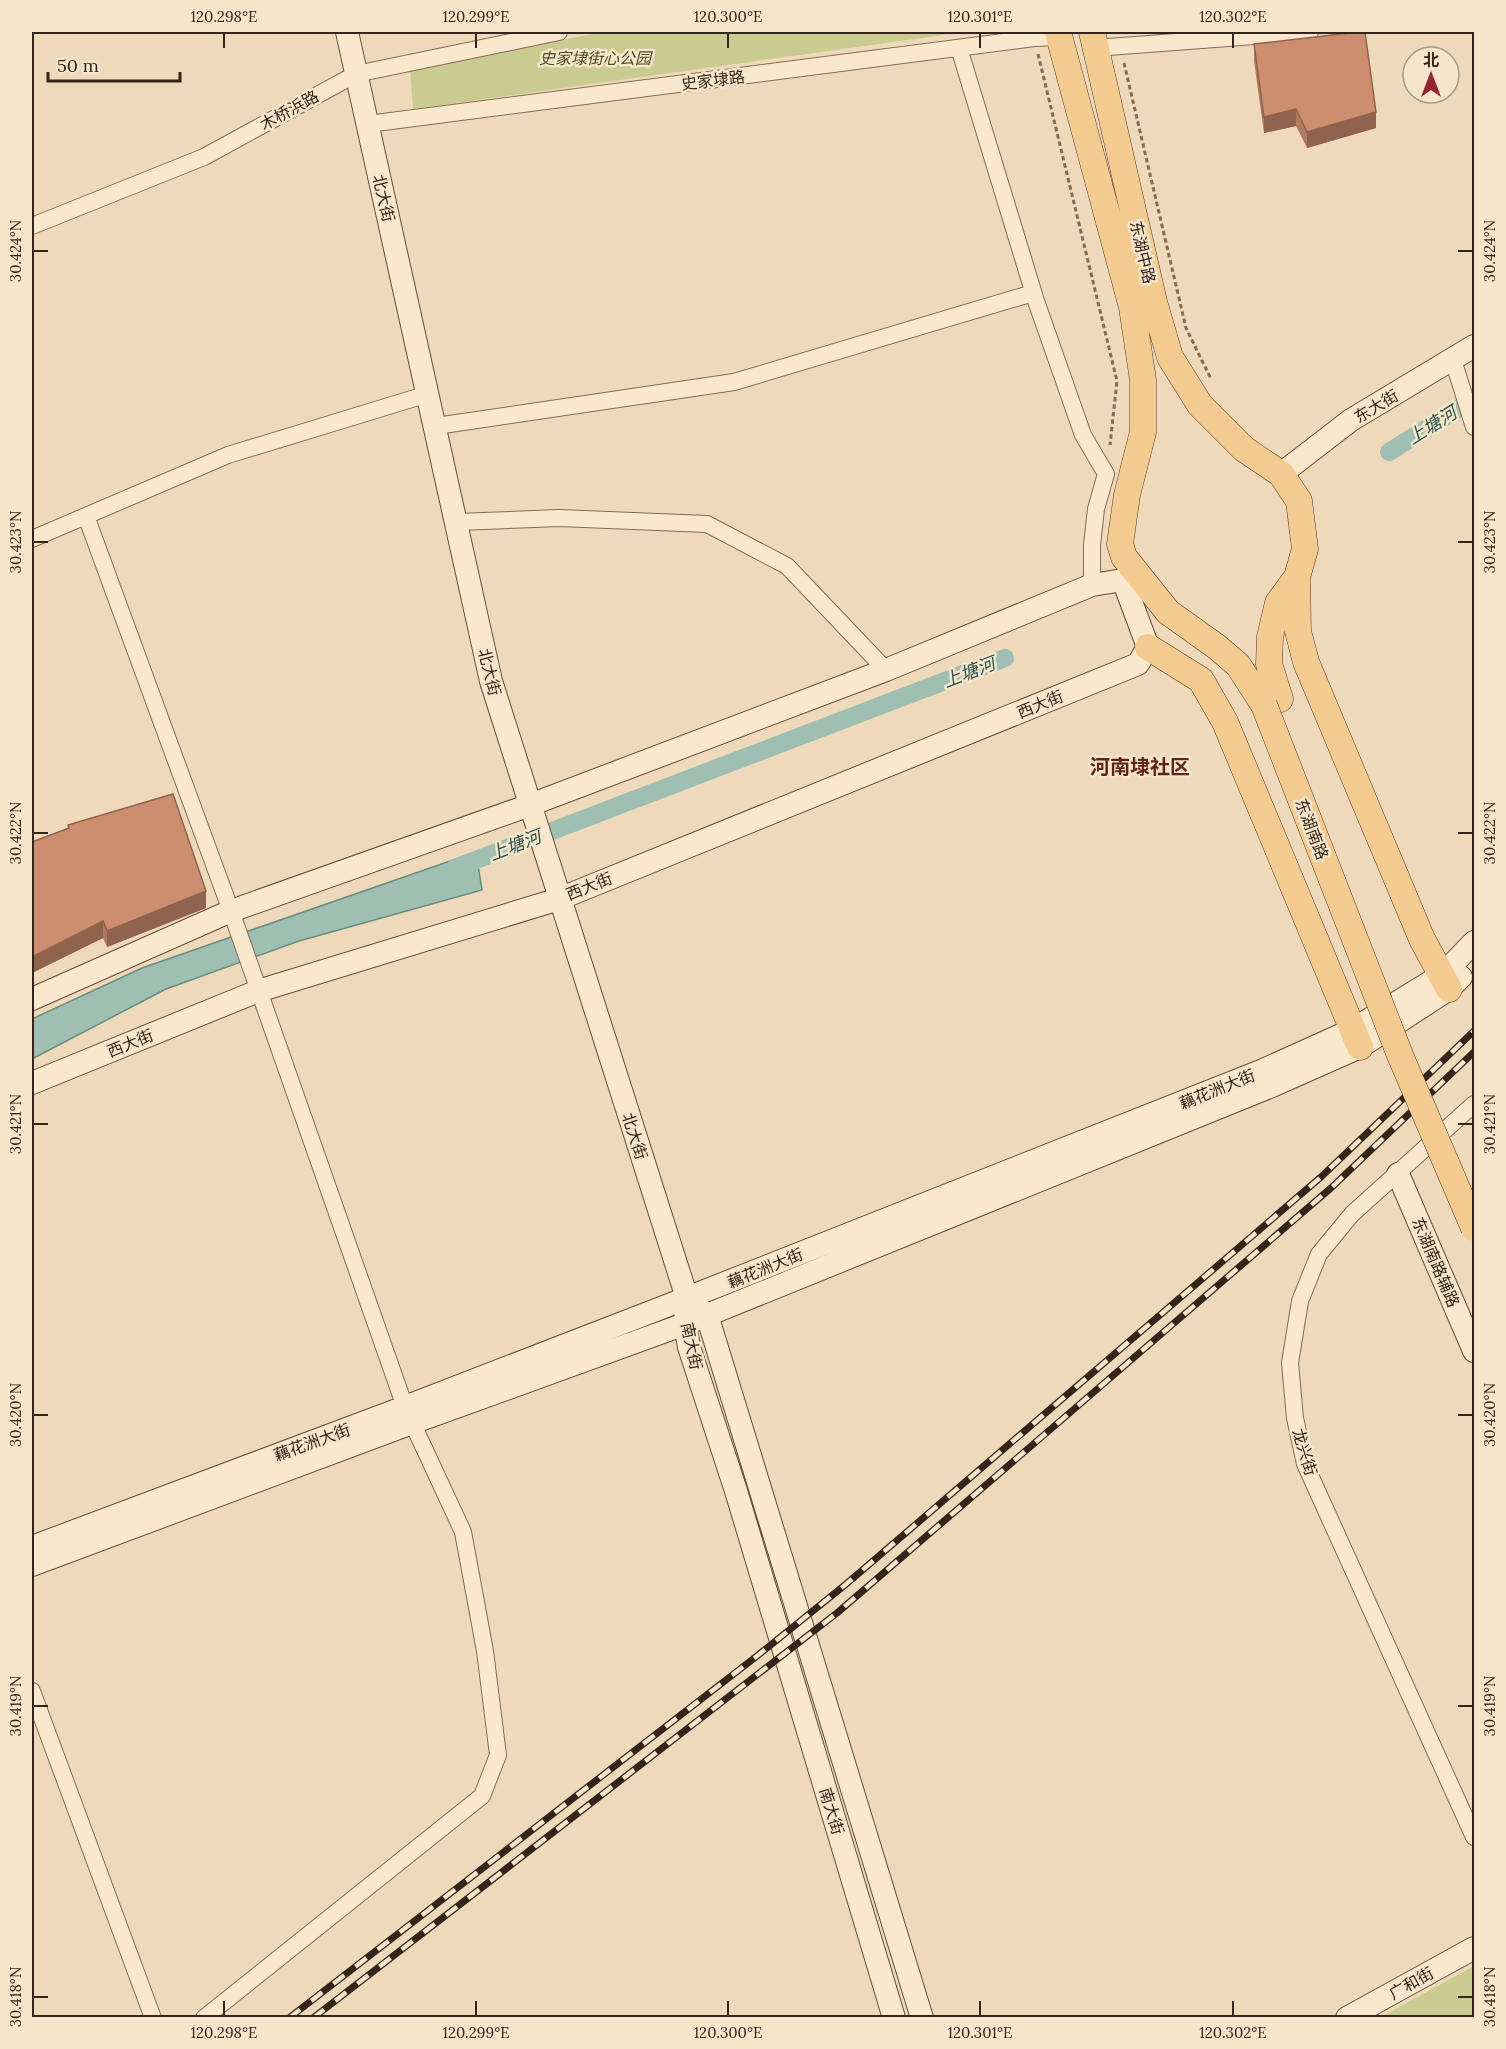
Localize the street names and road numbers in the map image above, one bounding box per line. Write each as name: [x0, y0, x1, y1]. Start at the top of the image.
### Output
street label: 史家埭路: [680, 66, 746, 94]
street label: 木桥浜路: [256, 86, 322, 134]
street label: 北大街: [369, 172, 399, 224]
street label: 东湖中路: [1126, 219, 1160, 285]
street label: 东大街: [1350, 385, 1402, 427]
street label: 北大街: [474, 646, 506, 698]
street label: 西大街: [1014, 686, 1066, 722]
street label: 东湖南路: [1291, 796, 1333, 862]
street label: 西大街: [563, 868, 615, 904]
street label: 西大街: [104, 1025, 156, 1061]
street label: 藕花洲大街: [1176, 1065, 1258, 1113]
street label: 北大街: [618, 1110, 652, 1162]
street label: 东湖南路辅路: [1408, 1214, 1464, 1310]
street label: 藕花洲大街: [724, 1244, 806, 1292]
street label: 南大街: [677, 1320, 707, 1372]
street label: 藕花洲大街: [271, 1419, 353, 1465]
street label: 龙兴街: [1288, 1426, 1322, 1478]
street label: 南大街: [815, 1785, 849, 1837]
street label: 广和街: [1385, 1963, 1437, 2003]

